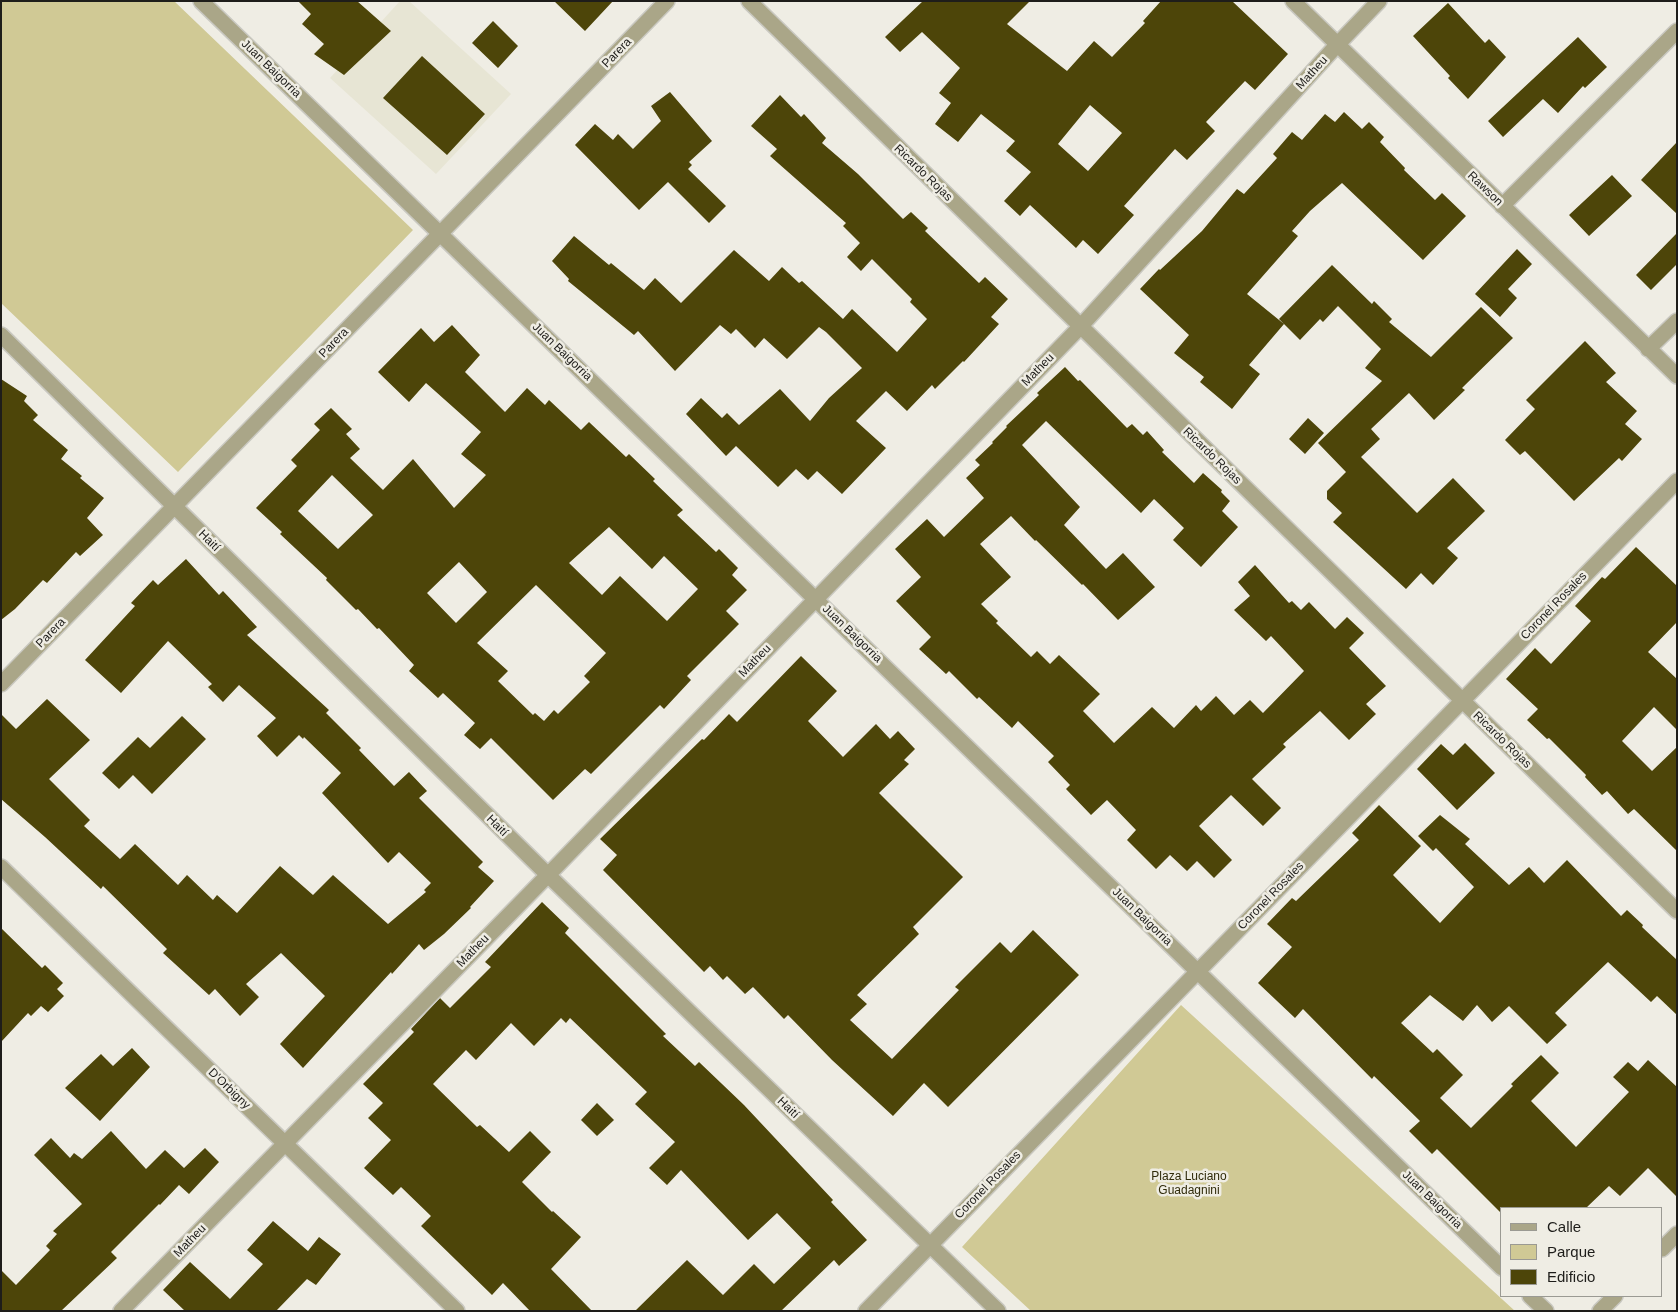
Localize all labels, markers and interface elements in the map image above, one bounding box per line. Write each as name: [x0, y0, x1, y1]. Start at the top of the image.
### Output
street label: Parera: [599, 35, 635, 71]
street label: Juan Baigorria: [238, 37, 304, 101]
street label: Matheu: [1293, 53, 1331, 93]
street label: Ricardo Rojas: [891, 142, 955, 204]
street label: Rawson: [1464, 169, 1506, 209]
street label: Juan Baigorria: [529, 320, 595, 384]
street label: Parera: [316, 325, 352, 361]
street label: Matheu: [1019, 351, 1057, 389]
street label: Ricardo Rojas: [1180, 425, 1244, 487]
street label: Haití: [195, 527, 223, 555]
street label: Coronel Rosales: [1518, 569, 1590, 643]
street label: Juan Baigorria: [819, 602, 885, 666]
street label: Parera: [33, 615, 69, 651]
street label: Matheu: [736, 642, 774, 680]
street label: Ricardo Rojas: [1470, 709, 1534, 771]
street label: Haití: [483, 812, 511, 840]
street label: Coronel Rosales: [1235, 859, 1307, 933]
street label: Juan Baigorria: [1109, 885, 1175, 949]
street label: Matheu: [454, 932, 492, 970]
street label: D'Orbigny: [205, 1065, 253, 1113]
street label: Haití: [774, 1094, 802, 1122]
street label: Coronel Rosales: [952, 1148, 1024, 1222]
street label: Juan Baigorria: [1399, 1168, 1465, 1232]
park label: Plaza Luciano Guadagnini: [1151, 1170, 1227, 1198]
legend: [1500, 1207, 1663, 1297]
text: Calle: [1547, 1218, 1581, 1235]
street label: Matheu: [171, 1222, 209, 1260]
text: Parque: [1547, 1243, 1595, 1260]
text: Edificio: [1547, 1268, 1595, 1285]

